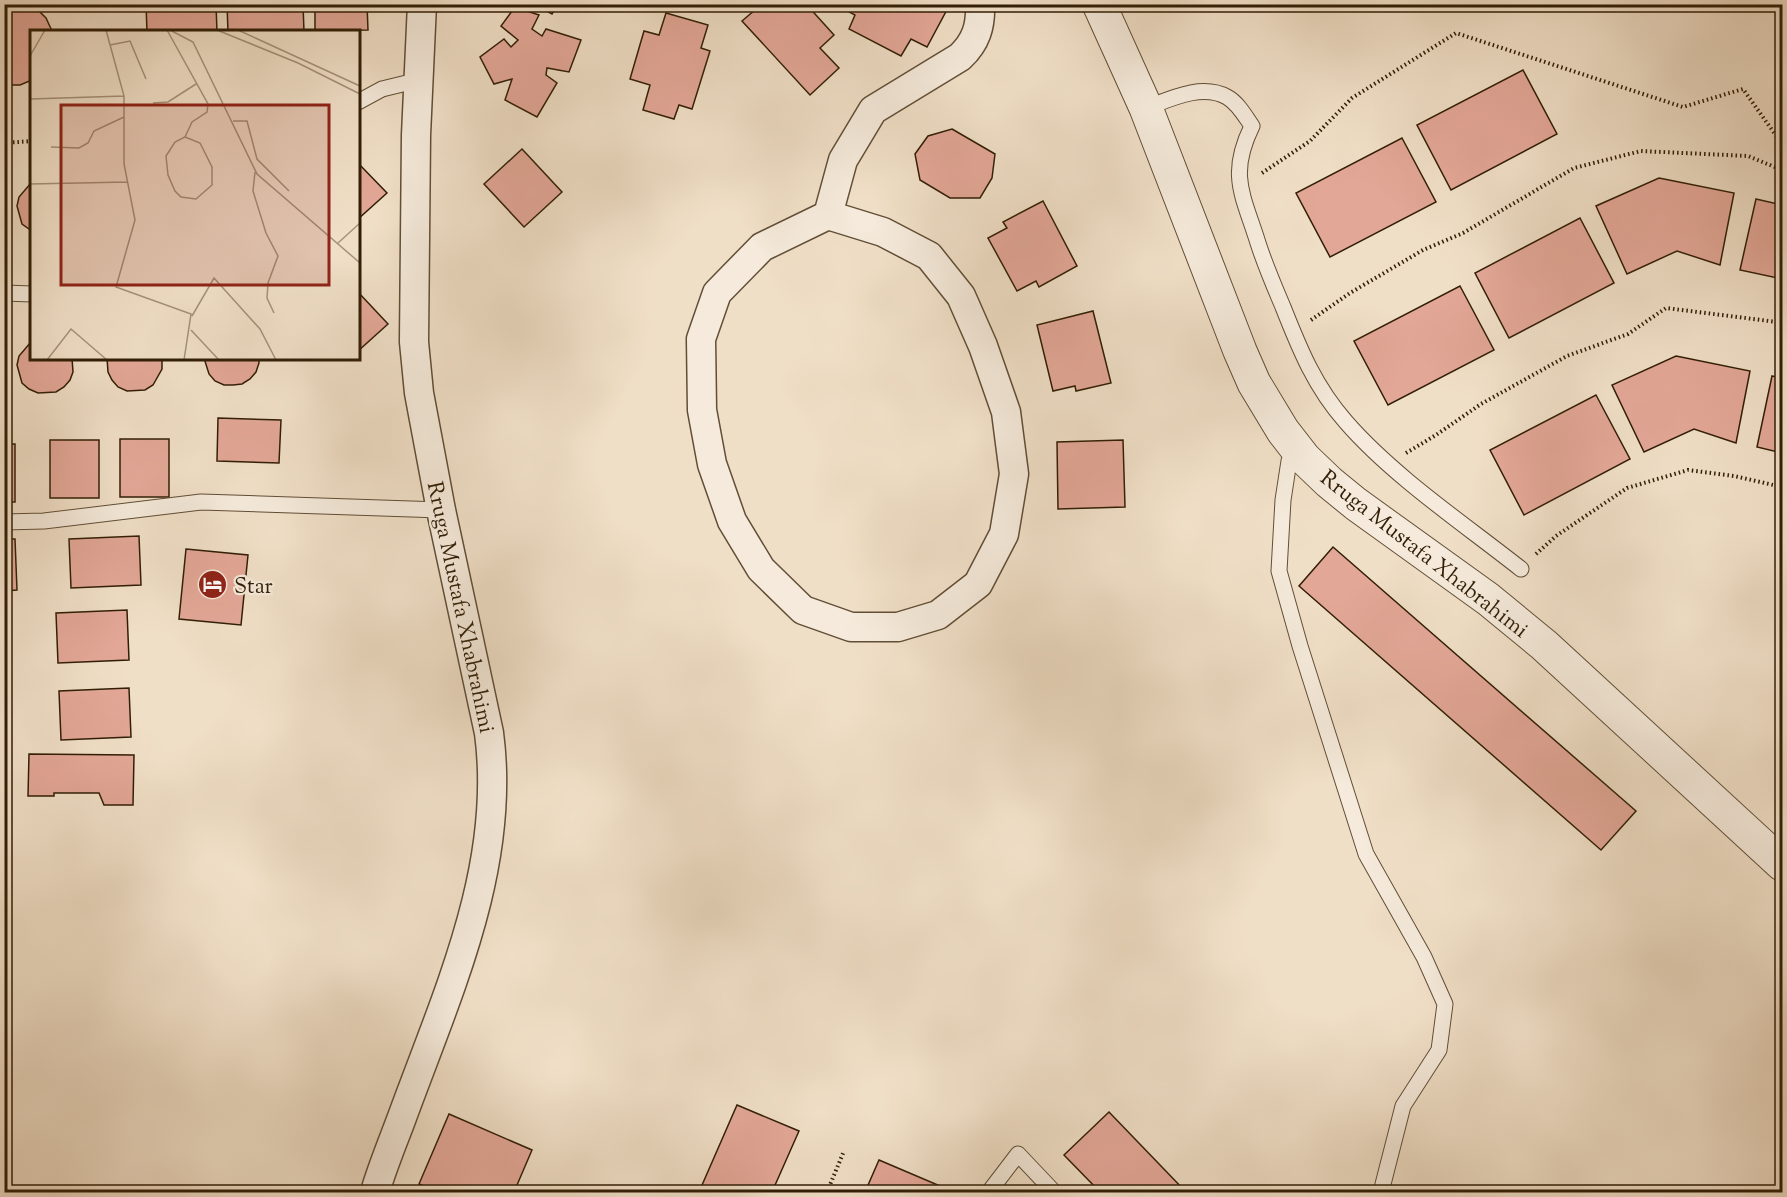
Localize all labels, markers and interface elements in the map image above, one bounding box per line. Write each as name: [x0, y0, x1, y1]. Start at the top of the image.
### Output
inset map: [30, 30, 360, 360]
street label: Rruga Mustafa Xhabrahimi: [1312, 464, 1534, 647]
street label: Rruga Mustafa Xhabrahimi: [417, 479, 501, 736]
hotel icon: Star: [197, 569, 229, 601]
place label: Star: [234, 572, 273, 604]

